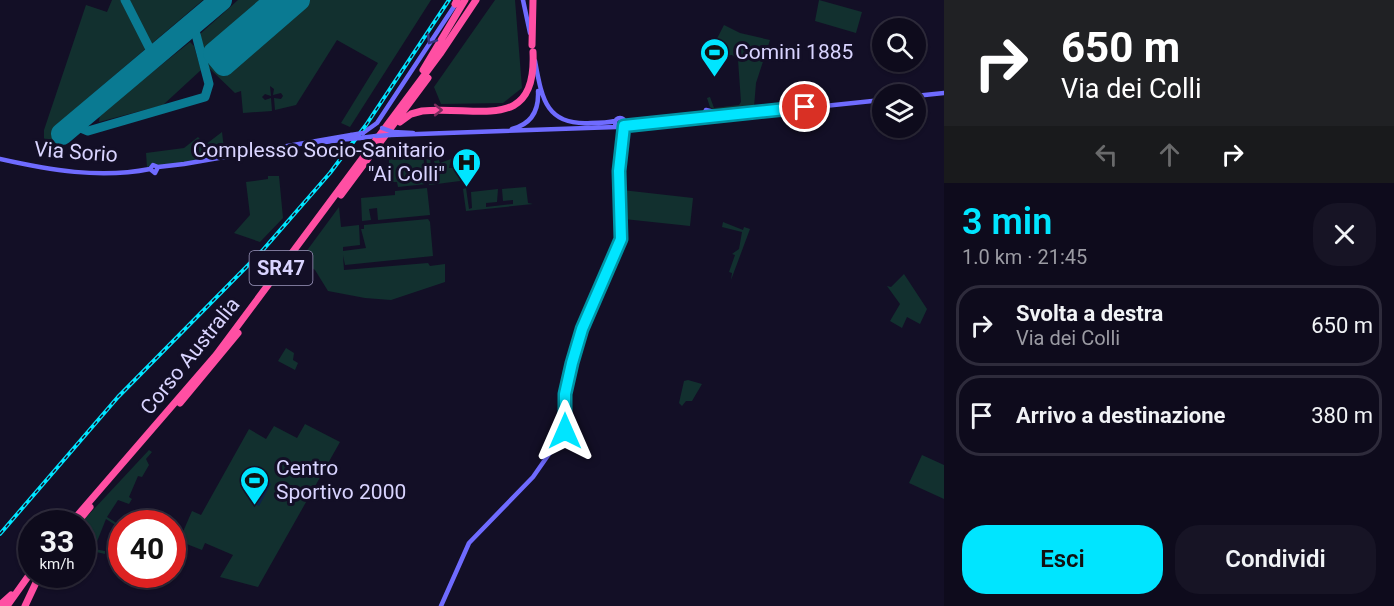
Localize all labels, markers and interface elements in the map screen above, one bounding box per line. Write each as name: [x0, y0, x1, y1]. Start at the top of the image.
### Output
map controls: [872, 18, 926, 138]
button: search: [872, 18, 926, 72]
text: 650 m: [1061, 23, 1180, 72]
icon: right: [962, 24, 1040, 102]
one-way arrow: [426, 34, 438, 44]
sports icon: Comini 1885: [698, 36, 730, 78]
place label: Comini 1885: [735, 40, 853, 64]
text: Via dei Colli: [1061, 73, 1202, 105]
pin: [779, 81, 830, 132]
button: layers: [872, 84, 926, 138]
icon: arrive: [788, 90, 821, 123]
one-way arrow: [433, 104, 442, 116]
street label: Via Sorio: [33, 137, 119, 167]
place label: Complesso Socio-Sanitario "Ai Colli": [193, 138, 445, 186]
icon: left: [1090, 138, 1123, 171]
icon: ahead: [1153, 138, 1186, 171]
icon: right: [1216, 138, 1249, 171]
hospital icon: Complesso Socio-Sanitario "Ai Colli": [450, 146, 482, 188]
text: 3 min: [962, 201, 1052, 243]
button: close: [1313, 203, 1376, 266]
text: 1.0 km · 21:45: [962, 245, 1087, 269]
road number: SR47: [250, 251, 312, 285]
street label: Corso Australia: [136, 293, 244, 419]
text: Svolta a destra: [1016, 301, 1163, 326]
icon: right: [965, 309, 998, 342]
text: 650 m: [1311, 313, 1373, 338]
text: Via dei Colli: [1016, 326, 1120, 350]
position arrow: [533, 399, 597, 463]
icon: arrive: [965, 399, 998, 432]
text: Arrivo a destinazione: [1016, 403, 1225, 428]
text: 380 m: [1311, 403, 1373, 428]
place label: Centro Sportivo 2000: [276, 456, 406, 504]
sports icon: Centro Sportivo 2000: [239, 464, 271, 506]
speed limit sign: 40: [108, 510, 186, 588]
text: 33: [40, 524, 74, 559]
button: Esci: [962, 525, 1163, 594]
button: Condividi: [1175, 525, 1376, 594]
text: km/h: [39, 555, 75, 573]

